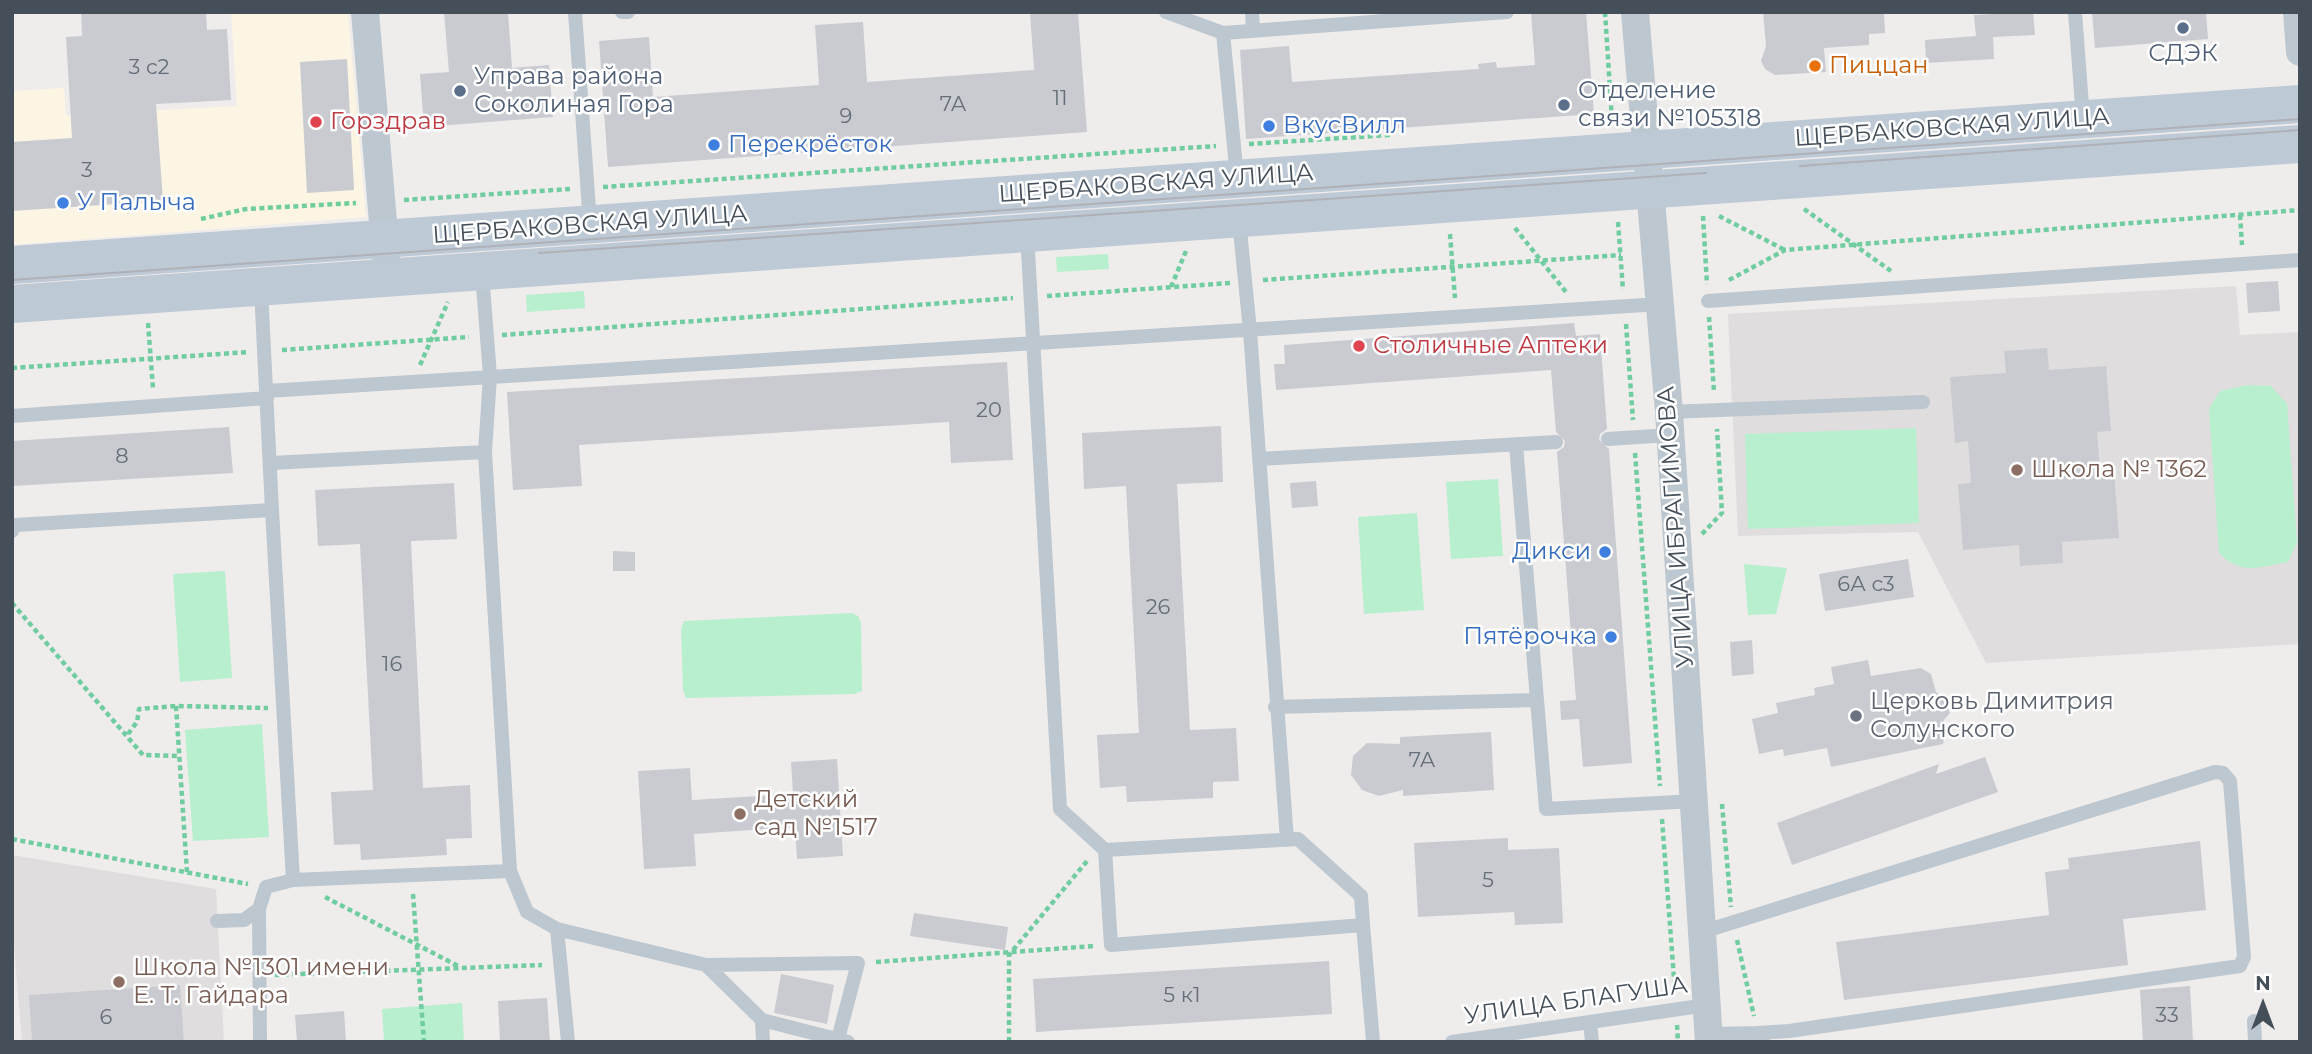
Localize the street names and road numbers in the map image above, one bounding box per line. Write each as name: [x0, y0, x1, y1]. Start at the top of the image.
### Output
street label: ЩЕРБАКОВСКАЯ УЛИЦА: [1794, 103, 2110, 153]
street label: ЩЕРБАКОВСКАЯ УЛИЦА: [998, 159, 1314, 209]
street label: ЩЕРБАКОВСКАЯ УЛИЦА: [432, 200, 748, 250]
street label: УЛИЦА ИБРАГИМОВА: [1652, 385, 1700, 669]
street label: УЛИЦА БЛАГУША: [1463, 971, 1689, 1031]

